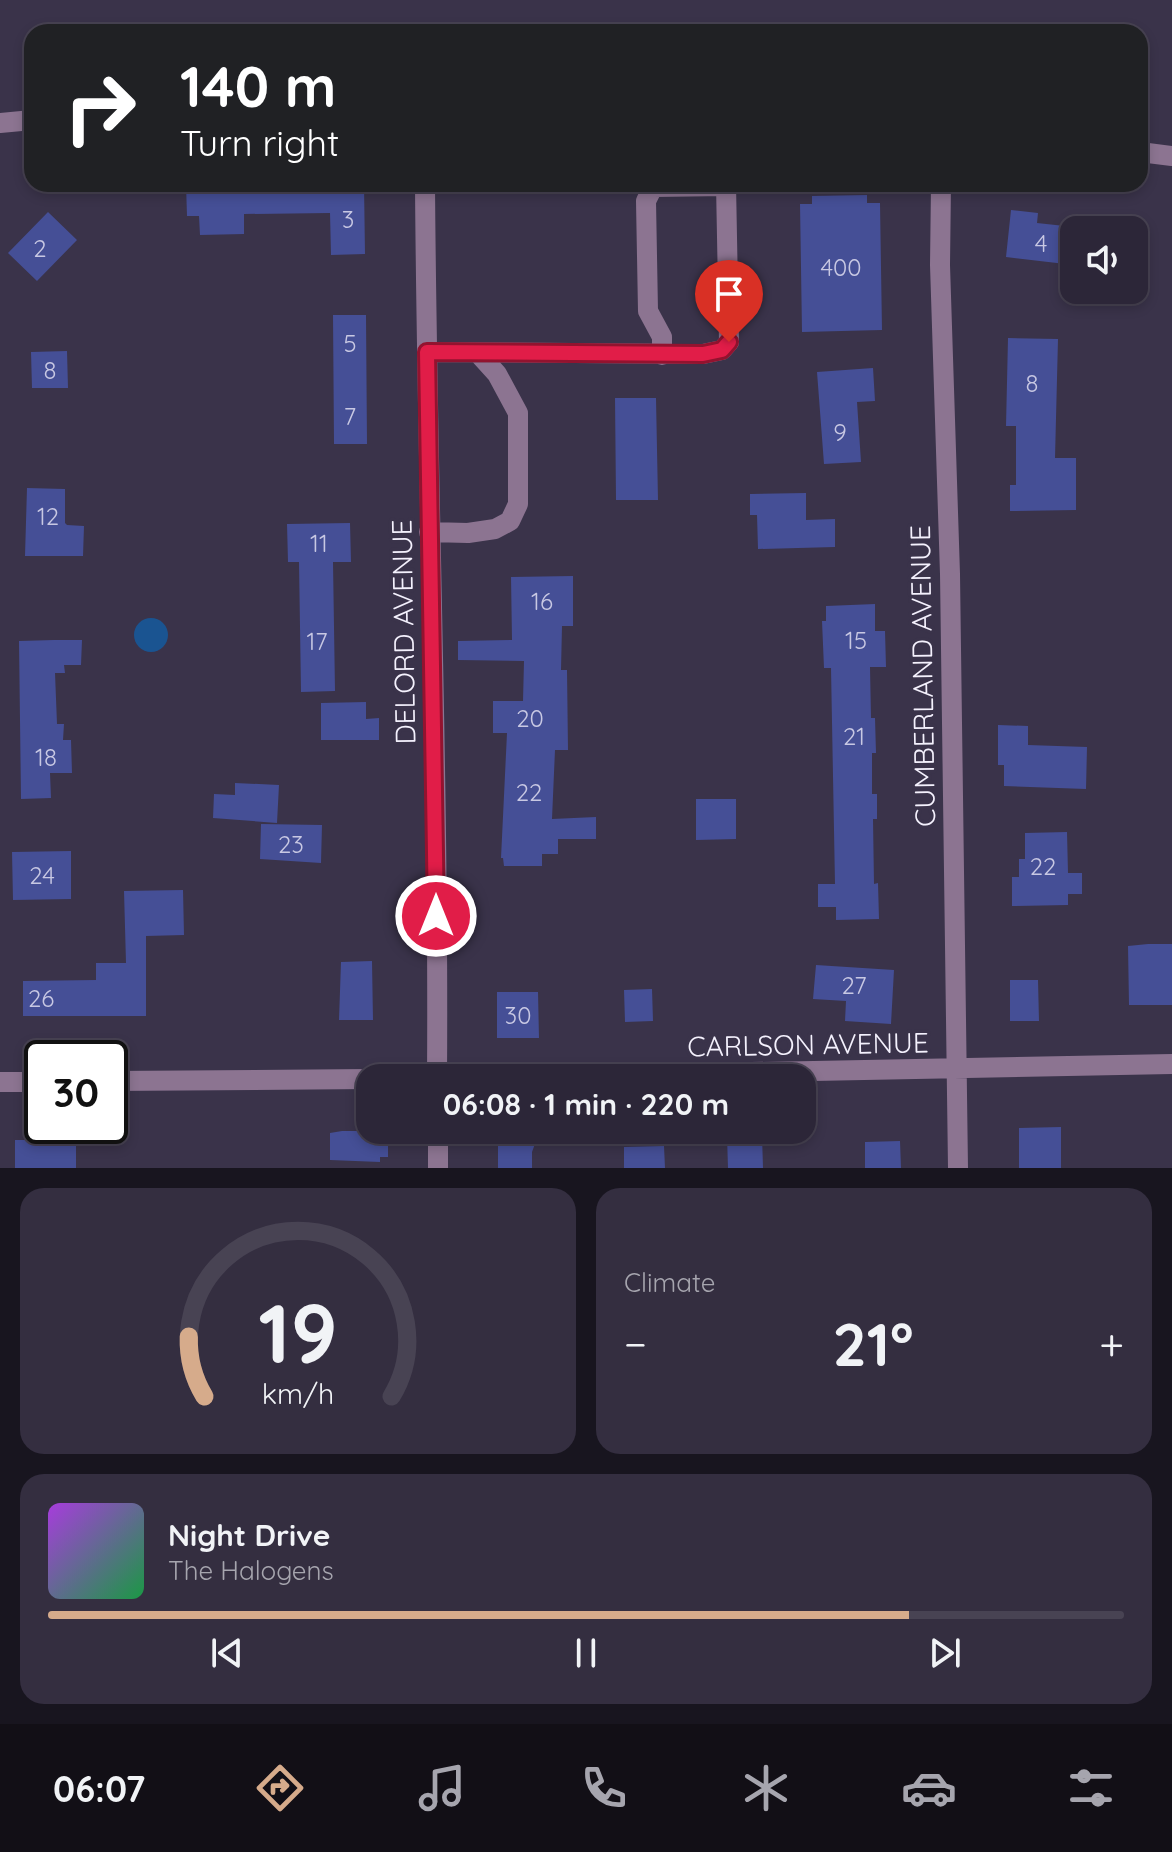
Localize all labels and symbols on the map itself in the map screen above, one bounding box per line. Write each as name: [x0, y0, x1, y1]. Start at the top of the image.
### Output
house number: 3: [342, 204, 354, 234]
house number: 4: [1035, 228, 1047, 258]
house number: 2: [33, 233, 47, 263]
house number: 400: [820, 252, 862, 282]
pin: [695, 260, 763, 342]
house number: 5: [343, 328, 357, 358]
house number: 8: [44, 355, 56, 385]
house number: 8: [1026, 368, 1038, 398]
house number: 7: [344, 401, 356, 431]
house number: 9: [833, 417, 847, 447]
house number: 12: [37, 501, 59, 531]
street label: DELORD AVENUE: [384, 519, 422, 745]
street label: CUMBERLAND AVENUE: [902, 525, 942, 827]
house number: 11: [310, 528, 328, 558]
house number: 16: [531, 586, 553, 616]
house number: 15: [845, 625, 867, 655]
house number: 17: [306, 626, 328, 656]
house number: 20: [516, 703, 544, 733]
house number: 21: [843, 721, 865, 751]
house number: 18: [35, 742, 57, 772]
house number: 22: [516, 777, 542, 807]
house number: 23: [278, 829, 304, 859]
house number: 22: [1030, 851, 1056, 881]
house number: 24: [29, 860, 55, 890]
position arrow: [394, 874, 478, 958]
house number: 27: [841, 970, 867, 1000]
house number: 26: [28, 983, 54, 1013]
house number: 30: [505, 1000, 531, 1030]
street label: CARLSON AVENUE: [687, 1024, 929, 1064]
speed limit sign: 30: [24, 1040, 128, 1144]

